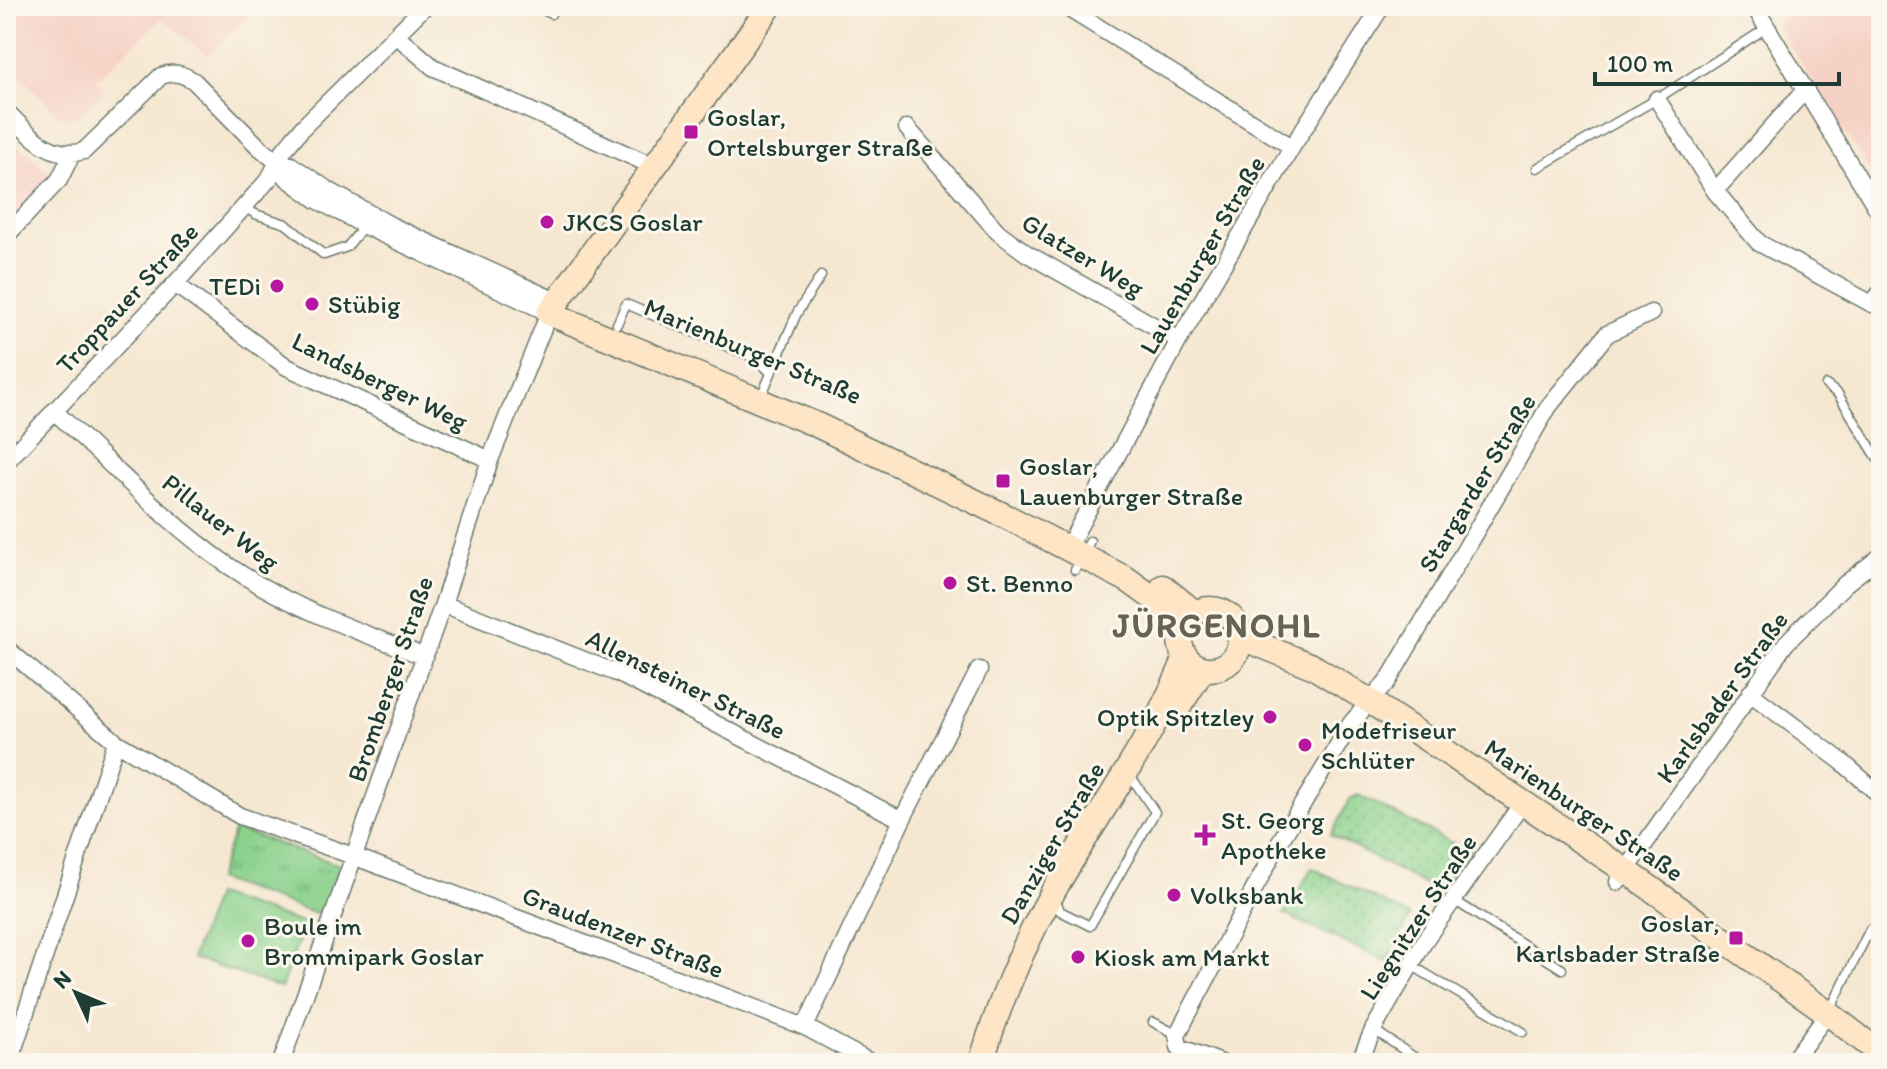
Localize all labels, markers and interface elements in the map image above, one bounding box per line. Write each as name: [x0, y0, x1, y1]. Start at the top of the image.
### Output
scale bar: [1595, 36, 1839, 86]
text: 100 m: [1607, 49, 1673, 78]
place label: Goslar, Ortelsburger Straße: [707, 101, 933, 163]
marker: Goslar, Ortelsburger Straße: [682, 123, 700, 141]
street label: Lauenburger Straße: [1132, 150, 1272, 360]
place label: JKCS Goslar: [563, 206, 703, 238]
street label: Glatzer Weg: [1016, 206, 1151, 304]
marker: JKCS Goslar: [538, 213, 556, 231]
street label: Troppauer Straße: [49, 216, 205, 380]
place label: TEDi: [209, 270, 261, 302]
marker: TEDi: [268, 277, 286, 295]
place label: Stübig: [328, 288, 401, 320]
street label: Marienburger Straße: [639, 291, 867, 411]
marker: Stübig: [303, 295, 321, 313]
street label: Landsberger Weg: [287, 325, 474, 438]
street label: Stargarder Straße: [1411, 388, 1543, 578]
place label: Goslar, Lauenburger Straße: [1019, 450, 1243, 512]
street label: Pillauer Weg: [156, 466, 287, 578]
marker: Goslar, Lauenburger Straße: [994, 472, 1012, 490]
place label: St. Benno: [966, 567, 1073, 599]
street label: Bromberger Straße: [340, 572, 440, 786]
marker: St. Benno: [941, 574, 959, 592]
district label: JÜRGENOHL: [1112, 605, 1321, 646]
street label: Karlsbader Straße: [1649, 605, 1795, 789]
street label: Allensteiner Straße: [581, 622, 791, 746]
place label: Optik Spitzley: [1097, 701, 1254, 733]
marker: Optik Spitzley: [1261, 708, 1279, 726]
place label: Modefriseur Schlüter: [1321, 714, 1456, 776]
street label: Marienburger Straße: [1478, 731, 1690, 889]
marker: Modefriseur Schlüter: [1296, 736, 1314, 754]
street label: Danziger Straße: [993, 756, 1111, 930]
place label: St. Georg Apotheke: [1221, 804, 1327, 866]
marker: St. Georg Apotheke: [1196, 826, 1214, 844]
street label: Liegnitzer Straße: [1352, 828, 1484, 1006]
street label: Graudenzer Straße: [518, 879, 728, 985]
place label: Volksbank: [1190, 879, 1304, 911]
marker: Volksbank: [1165, 886, 1183, 904]
place label: Goslar, Karlsbader Straße: [1516, 907, 1720, 969]
place label: Boule im Brommipark Goslar: [264, 910, 484, 972]
marker: Goslar, Karlsbader Straße: [1727, 929, 1745, 947]
marker: Boule im Brommipark Goslar: [239, 932, 257, 950]
place label: Kiosk am Markt: [1094, 941, 1270, 973]
marker: Kiosk am Markt: [1069, 948, 1087, 966]
north arrow: [36, 953, 116, 1033]
text: N: [47, 965, 77, 994]

